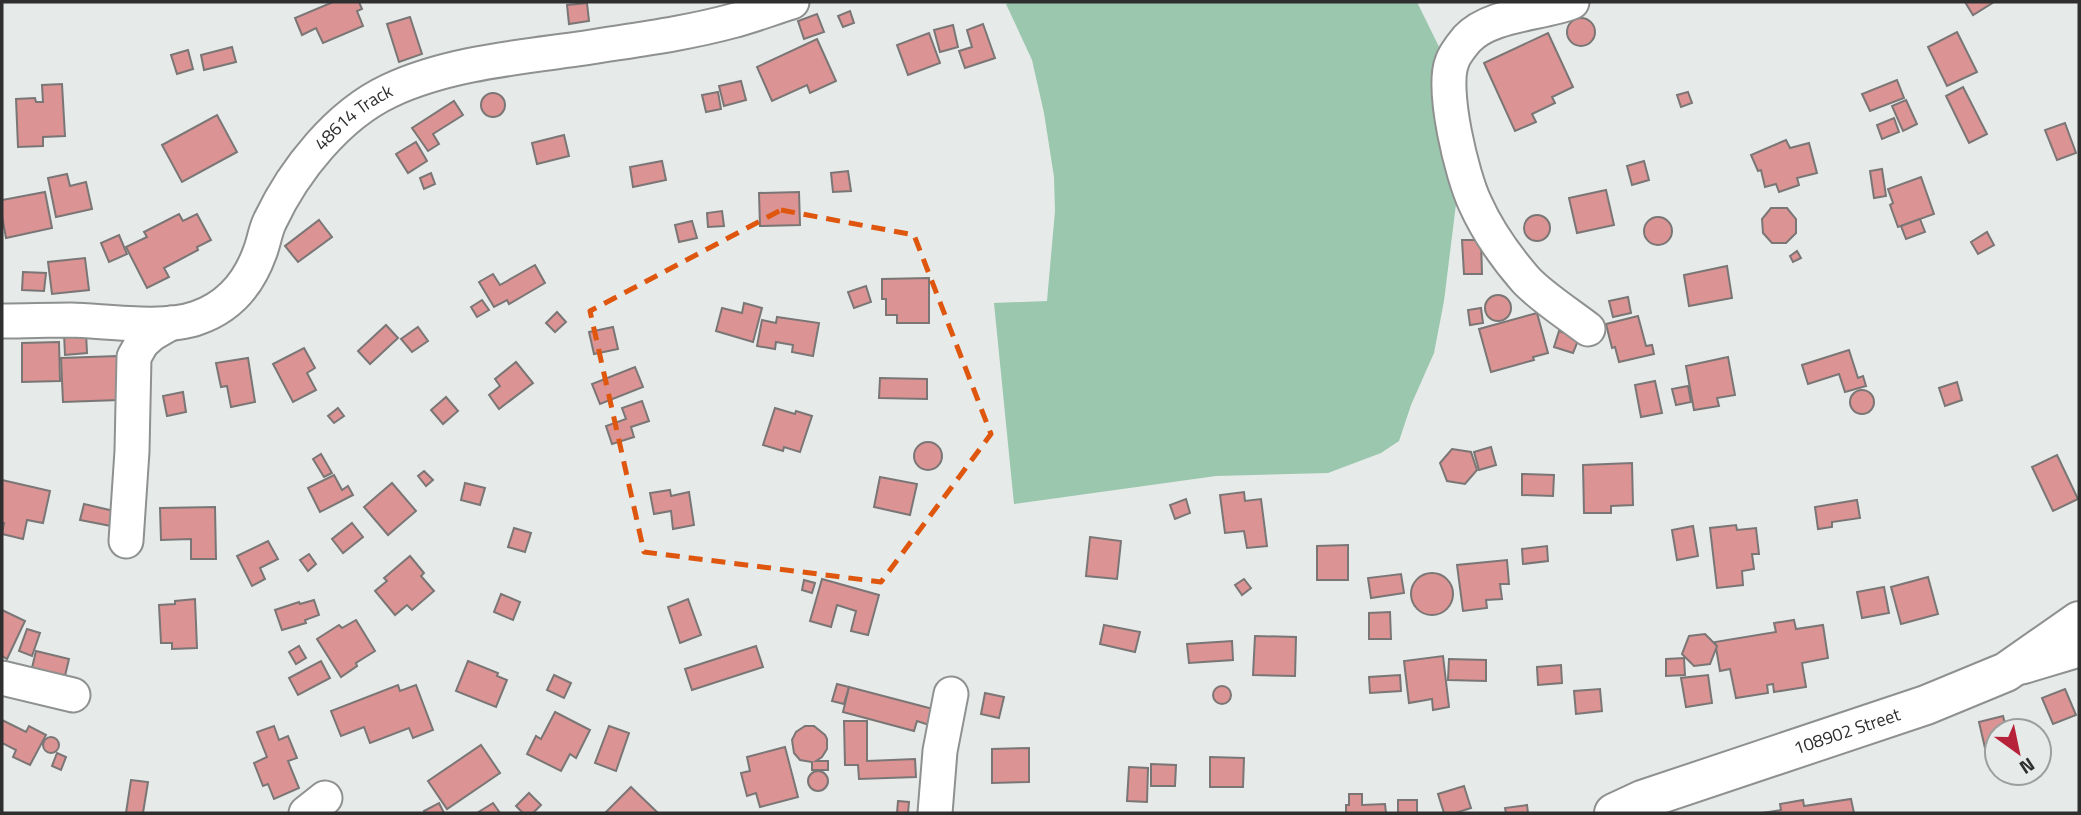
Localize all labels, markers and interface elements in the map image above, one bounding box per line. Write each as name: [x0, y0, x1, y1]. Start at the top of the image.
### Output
street label: 48614 Track: [308, 77, 397, 156]
street label: 108902 Street: [1790, 700, 1904, 761]
north arrow: [1983, 717, 2053, 787]
text: N: [2014, 751, 2041, 782]

